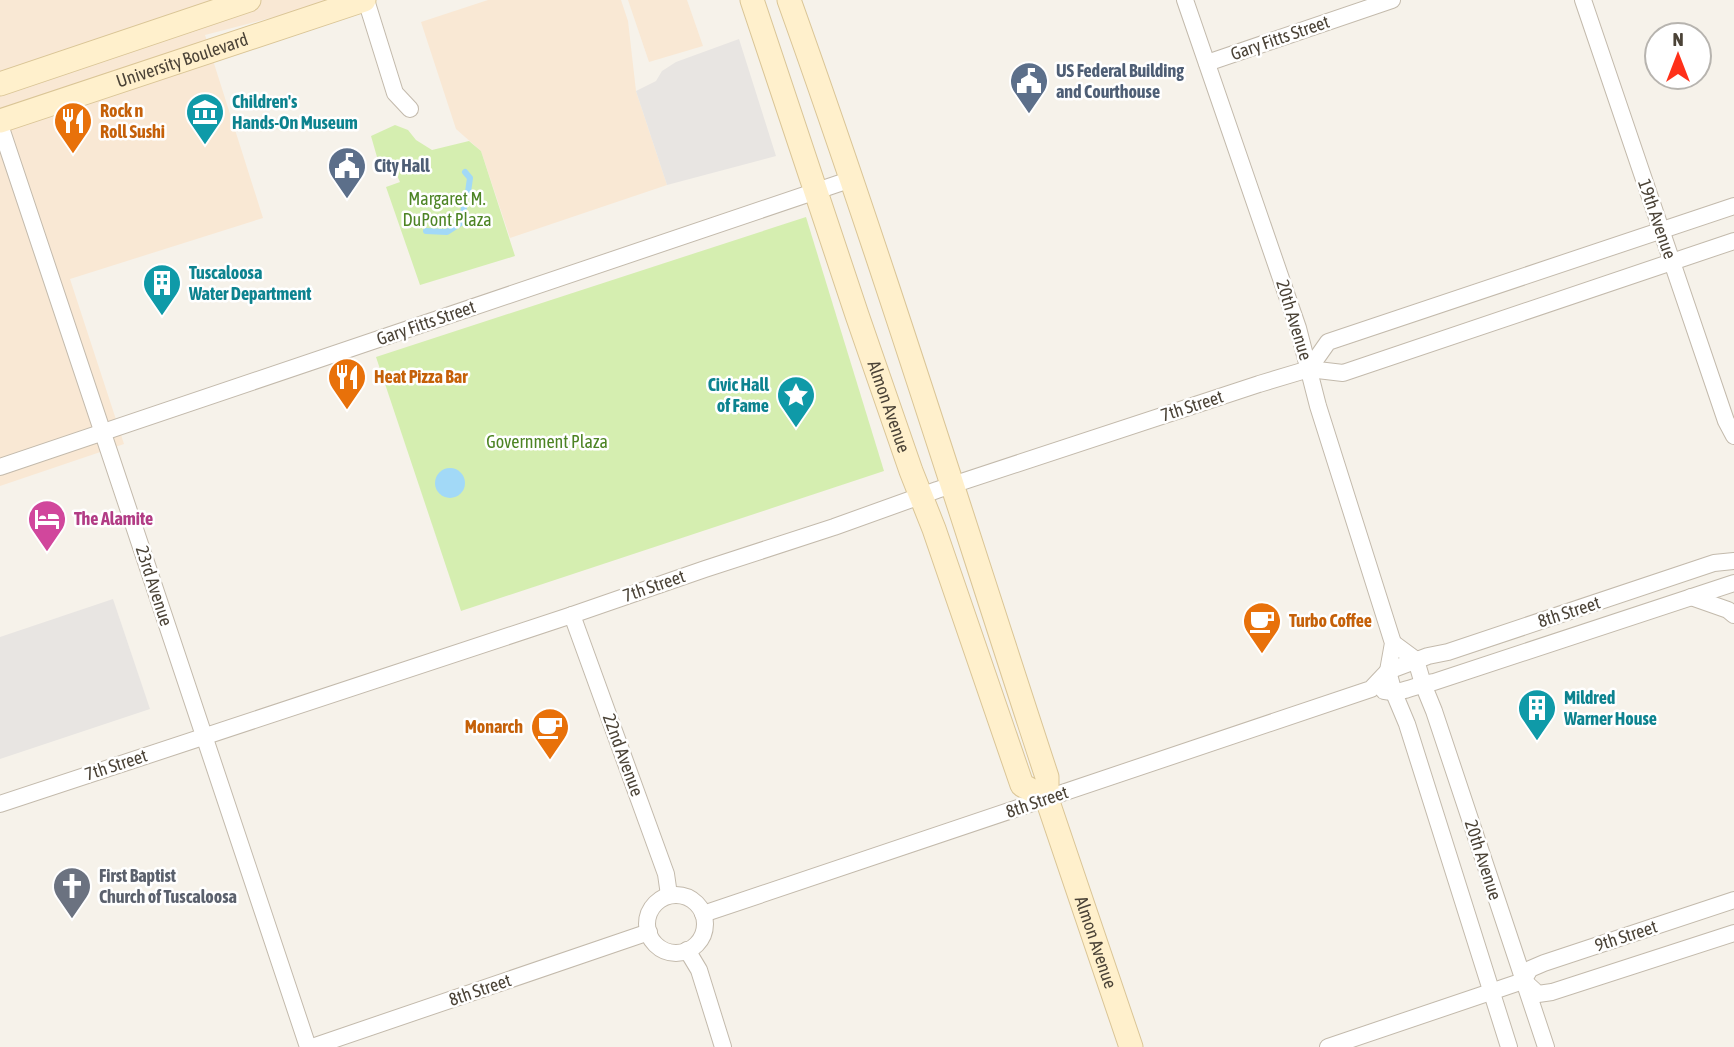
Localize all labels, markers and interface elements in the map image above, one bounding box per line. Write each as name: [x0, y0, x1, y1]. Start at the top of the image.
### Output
street label: Gary Fitts Street: [1228, 11, 1332, 64]
north arrow: [1643, 21, 1713, 91]
street label: University Boulevard: [113, 28, 251, 92]
text: N: [1672, 28, 1684, 50]
public building icon: US Federal Building and Courthouse: [1008, 60, 1050, 115]
place label: US Federal Building and Courthouse: [1056, 60, 1184, 102]
museum icon: Children's Hands-On Museum: [184, 91, 226, 146]
place label: Children's Hands-On Museum: [232, 91, 358, 133]
restaurant icon: Rock n Roll Sushi: [52, 100, 94, 155]
place label: Rock n Roll Sushi: [100, 100, 165, 142]
public building icon: City Hall: [326, 145, 368, 200]
place label: City Hall: [374, 155, 430, 176]
street label: 19th Avenue: [1634, 176, 1681, 262]
park label: Margaret M. DuPont Plaza: [402, 188, 492, 230]
building icon: Tuscaloosa Water Department: [141, 262, 183, 317]
place label: Tuscaloosa Water Department: [188, 262, 312, 304]
street label: 20th Avenue: [1272, 277, 1317, 363]
street label: Gary Fitts Street: [374, 296, 478, 349]
restaurant icon: Heat Pizza Bar: [326, 356, 368, 411]
street label: Almon Avenue: [864, 358, 915, 455]
place label: Heat Pizza Bar: [374, 366, 468, 387]
place label: Civic Hall of Fame: [708, 374, 769, 416]
place icon: Civic Hall of Fame: [775, 374, 817, 429]
street label: 7th Street: [1158, 386, 1226, 425]
park label: Government Plaza: [486, 431, 608, 452]
hotel icon: The Alamite: [26, 498, 68, 553]
place label: The Alamite: [74, 508, 153, 529]
street label: 23rd Avenue: [132, 543, 177, 629]
street label: 7th Street: [620, 565, 688, 606]
street label: 8th Street: [1535, 592, 1603, 631]
cafe icon: Turbo Coffee: [1241, 600, 1283, 655]
place label: Turbo Coffee: [1289, 610, 1372, 631]
building icon: Mildred Warner House: [1516, 687, 1558, 742]
place label: Mildred Warner House: [1563, 687, 1657, 729]
cafe icon: Monarch: [529, 706, 571, 761]
street label: 22nd Avenue: [599, 711, 648, 799]
place label: Monarch: [465, 716, 523, 737]
street label: 7th Street: [82, 745, 150, 784]
street label: 8th Street: [1003, 781, 1071, 822]
street label: 20th Avenue: [1461, 817, 1506, 903]
church icon: First Baptist Church of Tuscaloosa: [51, 865, 93, 920]
place label: First Baptist Church of Tuscaloosa: [99, 865, 237, 907]
street label: Almon Avenue: [1071, 893, 1121, 991]
street label: 9th Street: [1592, 916, 1660, 955]
street label: 8th Street: [446, 969, 514, 1010]

